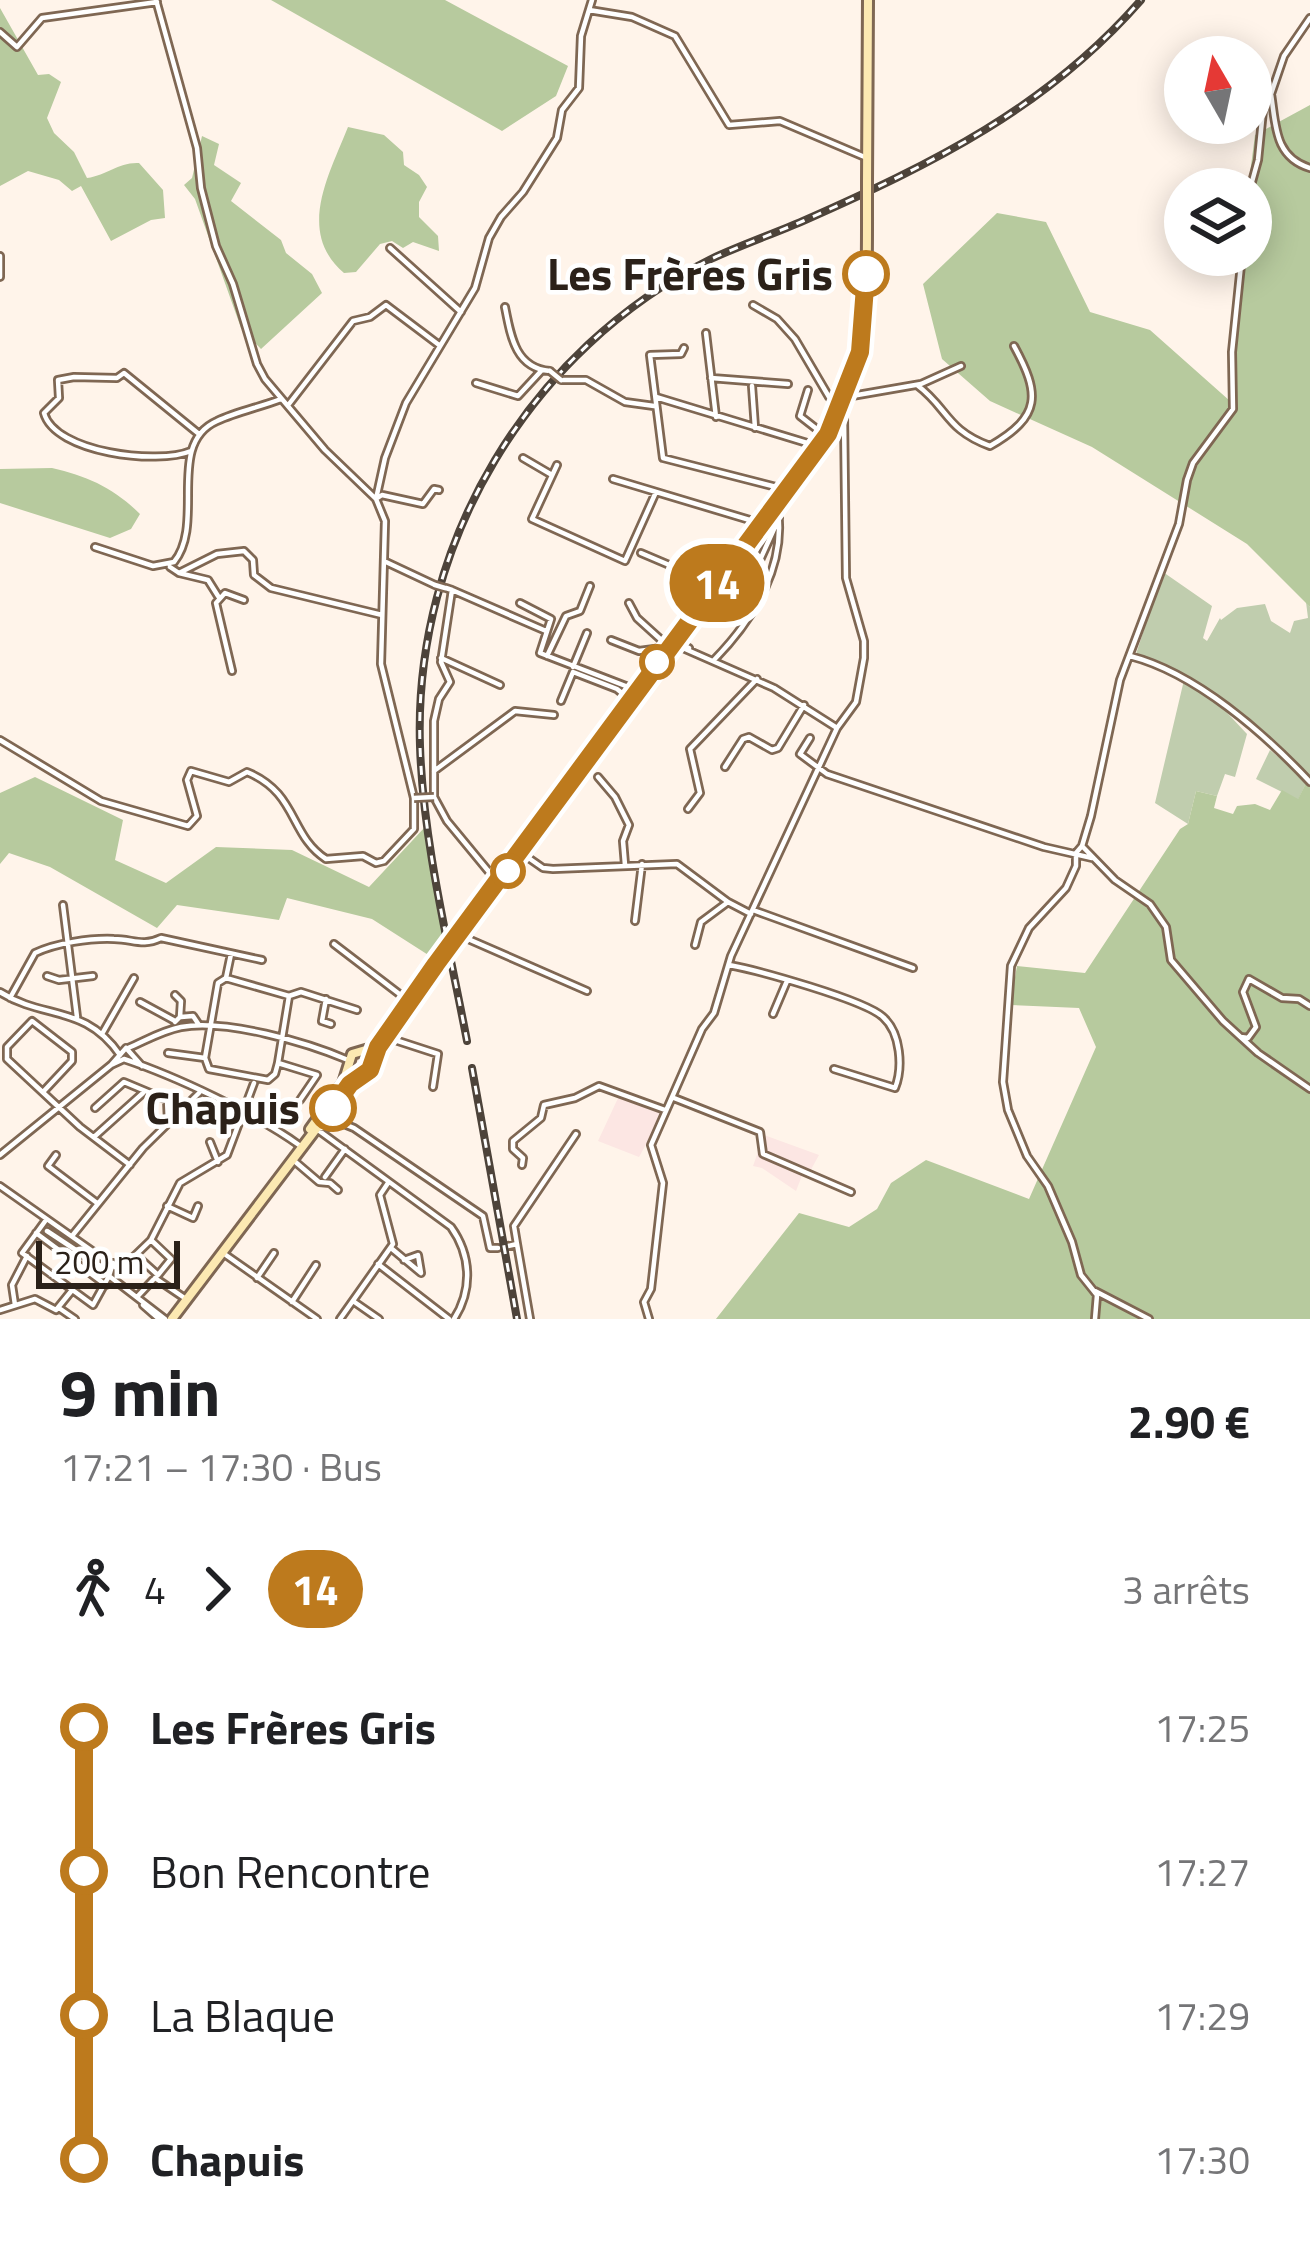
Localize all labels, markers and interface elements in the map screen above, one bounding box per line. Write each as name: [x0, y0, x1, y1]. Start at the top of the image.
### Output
north arrow: [1164, 36, 1272, 144]
map controls: [1164, 36, 1272, 276]
button: layers: [1164, 168, 1272, 276]
place label: Les Frères Gris: [547, 239, 833, 307]
marker: Les Frères Gris: [844, 252, 888, 296]
line badge: 14: [663, 544, 771, 622]
text: 14: [693, 551, 741, 615]
unlabelled marker: [641, 646, 673, 678]
unlabelled marker: [492, 855, 524, 887]
place label: Chapuis: [145, 1073, 300, 1141]
marker: Chapuis: [311, 1086, 355, 1130]
scale bar: [36, 1235, 180, 1288]
text: 200 m: [54, 1237, 144, 1287]
text: 9 min: [60, 1341, 220, 1442]
text: 2.90 €: [1128, 1387, 1250, 1455]
text: 17:21 – 17:30 · Bus: [60, 1437, 382, 1496]
icon: walk: [60, 1556, 126, 1622]
icon: forward: [184, 1556, 250, 1622]
text: 14: [292, 1557, 339, 1621]
text: 4: [144, 1560, 166, 1619]
text: 3 arrêts: [1122, 1560, 1250, 1619]
text: Les Frères Gris: [150, 1693, 436, 1761]
text: 17:25: [1154, 1698, 1250, 1757]
text: Bon Rencontre: [150, 1837, 431, 1905]
text: 17:27: [1154, 1842, 1250, 1901]
text: La Blaque: [150, 1981, 335, 2049]
text: 17:29: [1154, 1986, 1250, 2045]
text: Chapuis: [150, 2125, 305, 2193]
text: 17:30: [1154, 2130, 1250, 2189]

